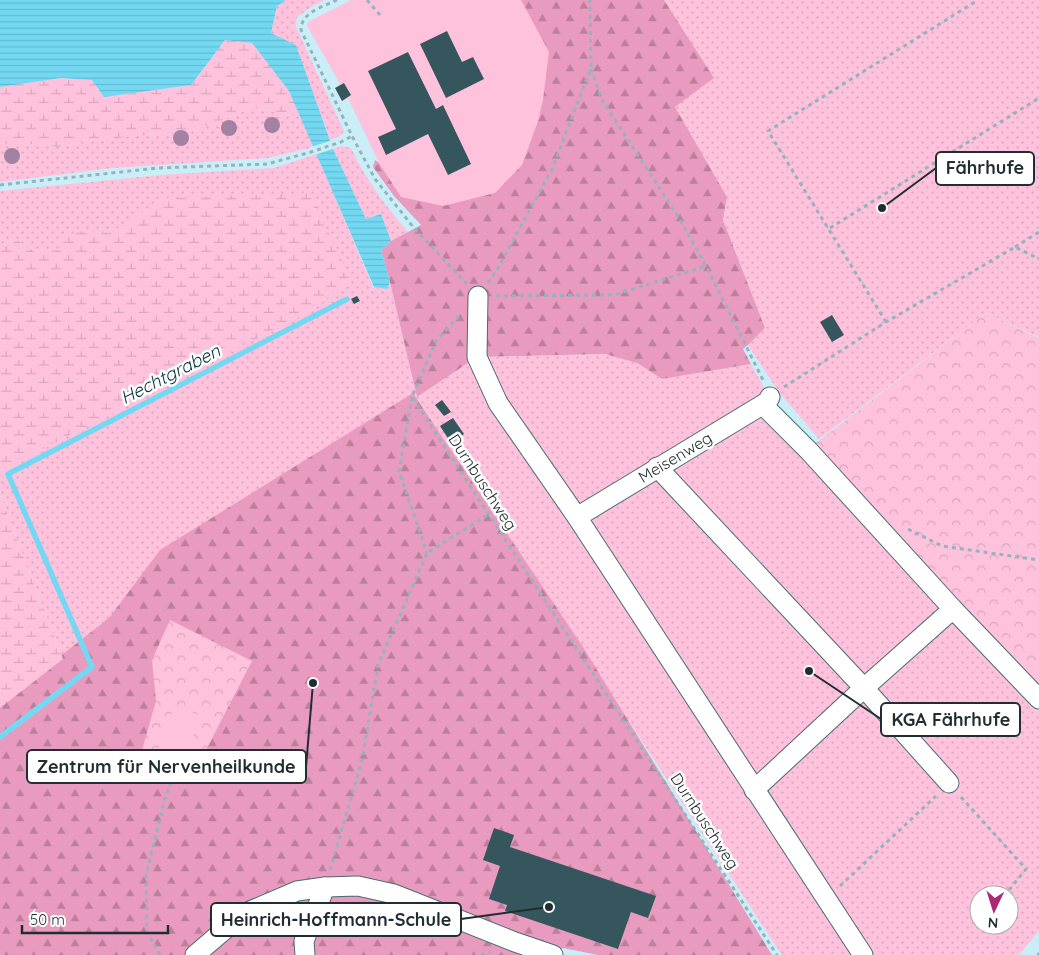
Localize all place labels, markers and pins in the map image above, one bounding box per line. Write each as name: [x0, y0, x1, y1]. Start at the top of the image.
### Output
callout: Fährhufe: [936, 152, 1034, 185]
callout: KGA Fährhufe: [881, 703, 1020, 736]
callout: Zentrum für Nervenheilkunde: [27, 750, 306, 783]
callout: Heinrich-Hoffmann-Schule: [211, 903, 461, 936]

